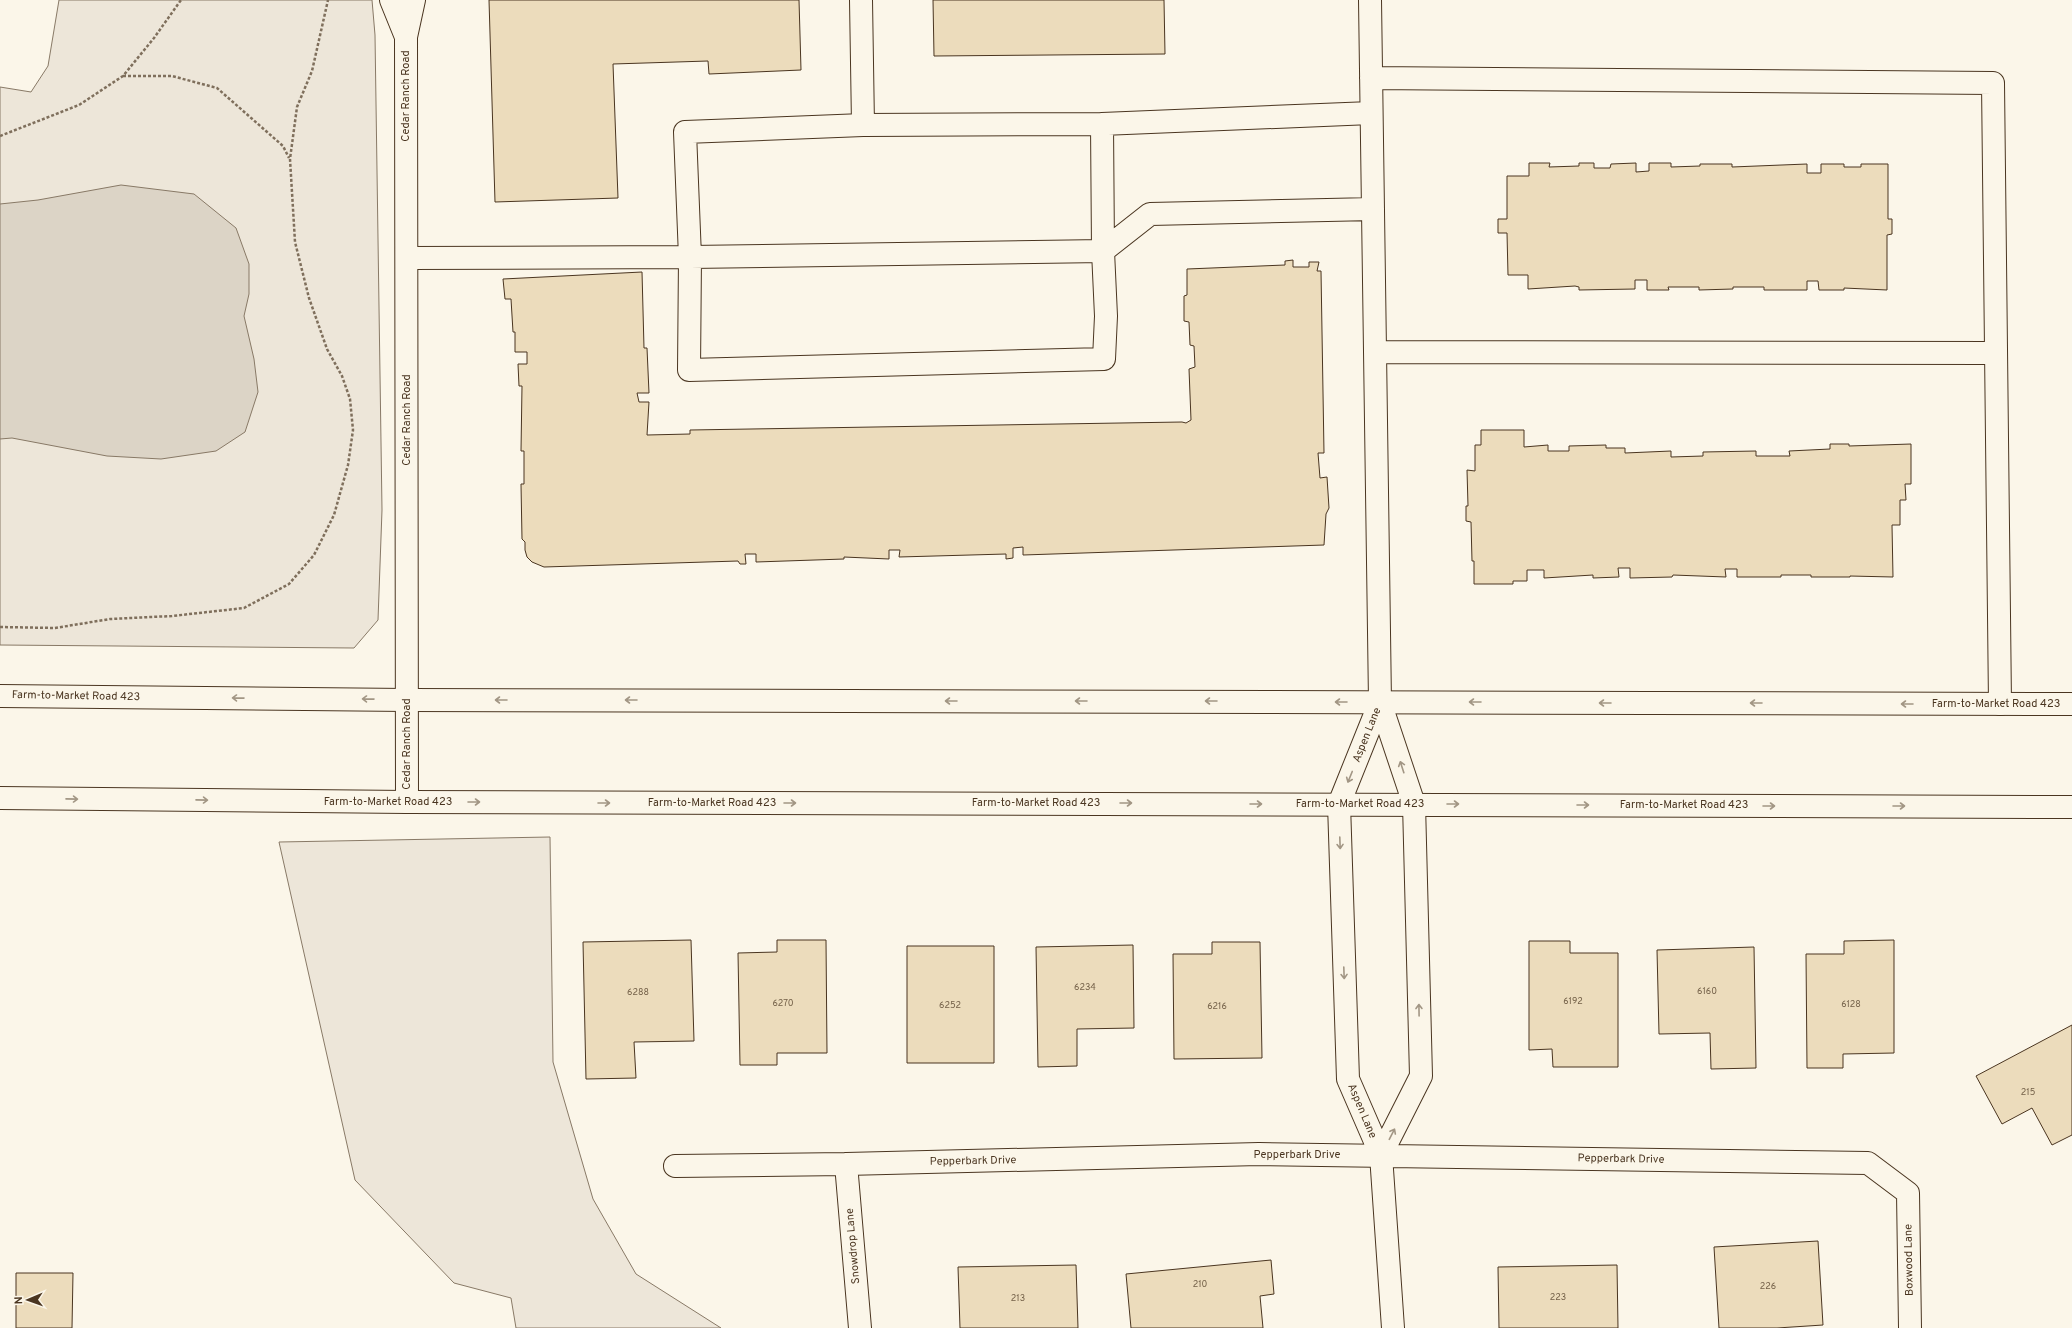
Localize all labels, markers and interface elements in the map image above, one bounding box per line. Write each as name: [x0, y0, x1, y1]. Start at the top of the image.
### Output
street label: Cedar Ranch Road: [399, 50, 413, 142]
street label: Cedar Ranch Road: [400, 374, 414, 466]
street label: Farm-to-Market Road 423: [12, 688, 140, 704]
one-way arrow: [232, 694, 245, 702]
one-way arrow: [362, 695, 375, 703]
one-way arrow: [495, 696, 508, 704]
one-way arrow: [625, 696, 638, 704]
one-way arrow: [945, 697, 958, 705]
one-way arrow: [1075, 697, 1088, 705]
one-way arrow: [1205, 697, 1218, 705]
street label: Farm-to-Market Road 423: [1932, 697, 2060, 711]
street label: Cedar Ranch Road: [400, 698, 414, 790]
one-way arrow: [1335, 698, 1348, 706]
one-way arrow: [1469, 698, 1482, 706]
one-way arrow: [1599, 699, 1612, 707]
one-way arrow: [1750, 699, 1763, 707]
one-way arrow: [1901, 700, 1914, 708]
street label: Aspen Lane: [1350, 705, 1384, 765]
one-way arrow: [1398, 761, 1405, 774]
one-way arrow: [1345, 770, 1353, 782]
one-way arrow: [65, 795, 78, 803]
street label: Farm-to-Market Road 423: [324, 795, 452, 809]
one-way arrow: [195, 796, 208, 804]
street label: Farm-to-Market Road 423: [648, 796, 776, 810]
street label: Farm-to-Market Road 423: [972, 796, 1100, 810]
street label: Farm-to-Market Road 423: [1296, 797, 1424, 811]
one-way arrow: [467, 798, 480, 806]
street label: Farm-to-Market Road 423: [1620, 798, 1748, 812]
one-way arrow: [597, 799, 610, 807]
one-way arrow: [783, 799, 796, 807]
one-way arrow: [1119, 799, 1132, 807]
one-way arrow: [1249, 800, 1262, 808]
one-way arrow: [1446, 800, 1459, 808]
one-way arrow: [1576, 801, 1589, 809]
one-way arrow: [1762, 802, 1775, 810]
one-way arrow: [1892, 802, 1905, 810]
one-way arrow: [1336, 836, 1344, 849]
one-way arrow: [1341, 966, 1348, 979]
house number: 6234: [1074, 982, 1096, 993]
house number: 6160: [1697, 986, 1717, 997]
house number: 6288: [627, 987, 649, 998]
house number: 6192: [1563, 996, 1583, 1007]
house number: 6270: [773, 998, 794, 1009]
house number: 6128: [1841, 999, 1861, 1010]
house number: 6252: [939, 1000, 961, 1011]
house number: 6216: [1207, 1001, 1227, 1012]
one-way arrow: [1415, 1004, 1423, 1017]
street label: Aspen Lane: [1344, 1082, 1380, 1141]
house number: 215: [2021, 1087, 2035, 1098]
one-way arrow: [1389, 1128, 1396, 1140]
street label: Pepperbark Drive: [1254, 1148, 1340, 1162]
street label: Pepperbark Drive: [1577, 1151, 1665, 1167]
street label: Pepperbark Drive: [929, 1153, 1017, 1169]
street label: Snowdrop Lane: [843, 1207, 863, 1285]
street label: Boxwood Lane: [1901, 1224, 1917, 1296]
house number: 210: [1193, 1279, 1208, 1290]
north arrow: [8, 1280, 48, 1320]
house number: 226: [1760, 1281, 1776, 1292]
house number: 223: [1550, 1292, 1566, 1303]
house number: 213: [1011, 1293, 1025, 1304]
text: N: [12, 1296, 26, 1305]

